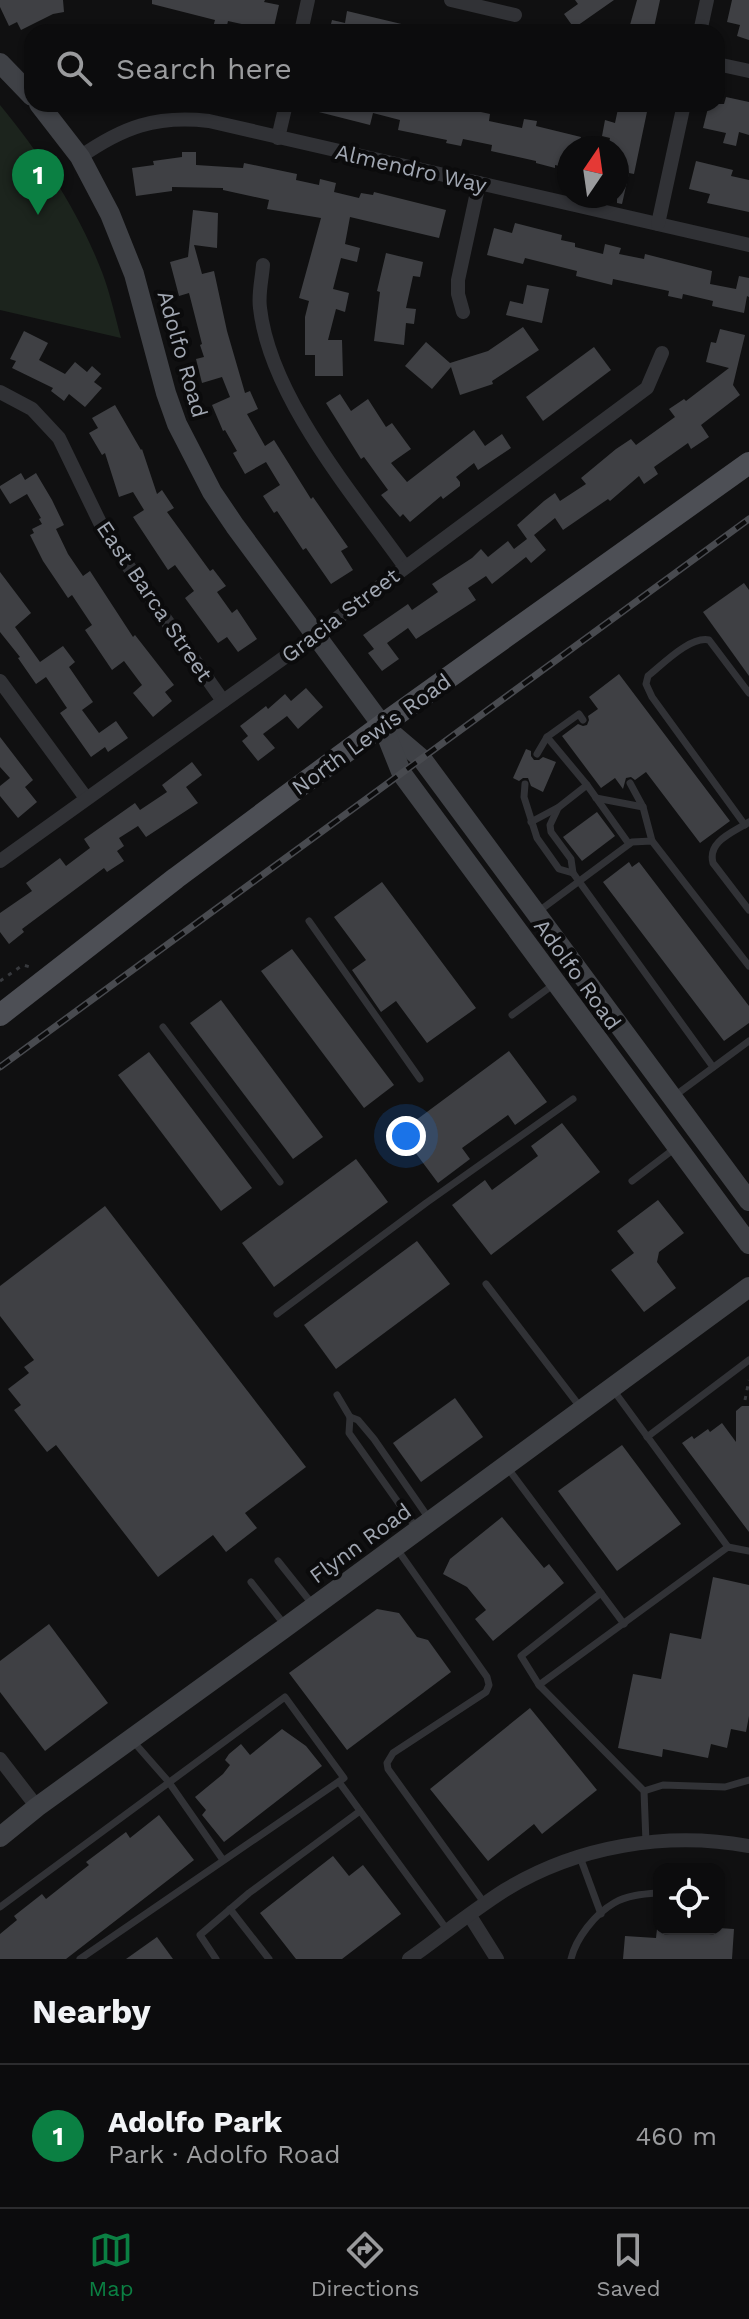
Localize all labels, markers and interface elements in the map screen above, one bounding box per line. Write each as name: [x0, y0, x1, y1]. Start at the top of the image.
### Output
search box: [24, 24, 725, 112]
icon: search: [52, 46, 96, 90]
text: Search here: [116, 51, 292, 86]
north arrow: [557, 136, 629, 208]
street label: Almendro Way: [333, 139, 490, 198]
pin: 1: [12, 149, 64, 215]
street label: Adolfo Road: [152, 288, 213, 420]
street label: East Barca Street: [92, 516, 218, 686]
street label: Gracia Street: [277, 563, 404, 668]
street label: North Lewis Road: [287, 668, 456, 800]
street label: Adolfo Road: [529, 914, 626, 1035]
your location: [386, 1116, 426, 1156]
street label: Flynn Road: [305, 1498, 416, 1589]
map controls: [653, 1863, 725, 1935]
button: locate: [653, 1863, 725, 1935]
text: Nearby: [32, 1991, 151, 2031]
text: Adolfo Park: [108, 2104, 282, 2139]
text: 1: [52, 2121, 64, 2151]
text: 460 m: [635, 2121, 717, 2151]
text: Park · Adolfo Road: [108, 2139, 341, 2169]
tab: Map: [89, 2228, 133, 2301]
tab: Directions: [311, 2228, 419, 2301]
tab: Saved: [597, 2228, 660, 2301]

